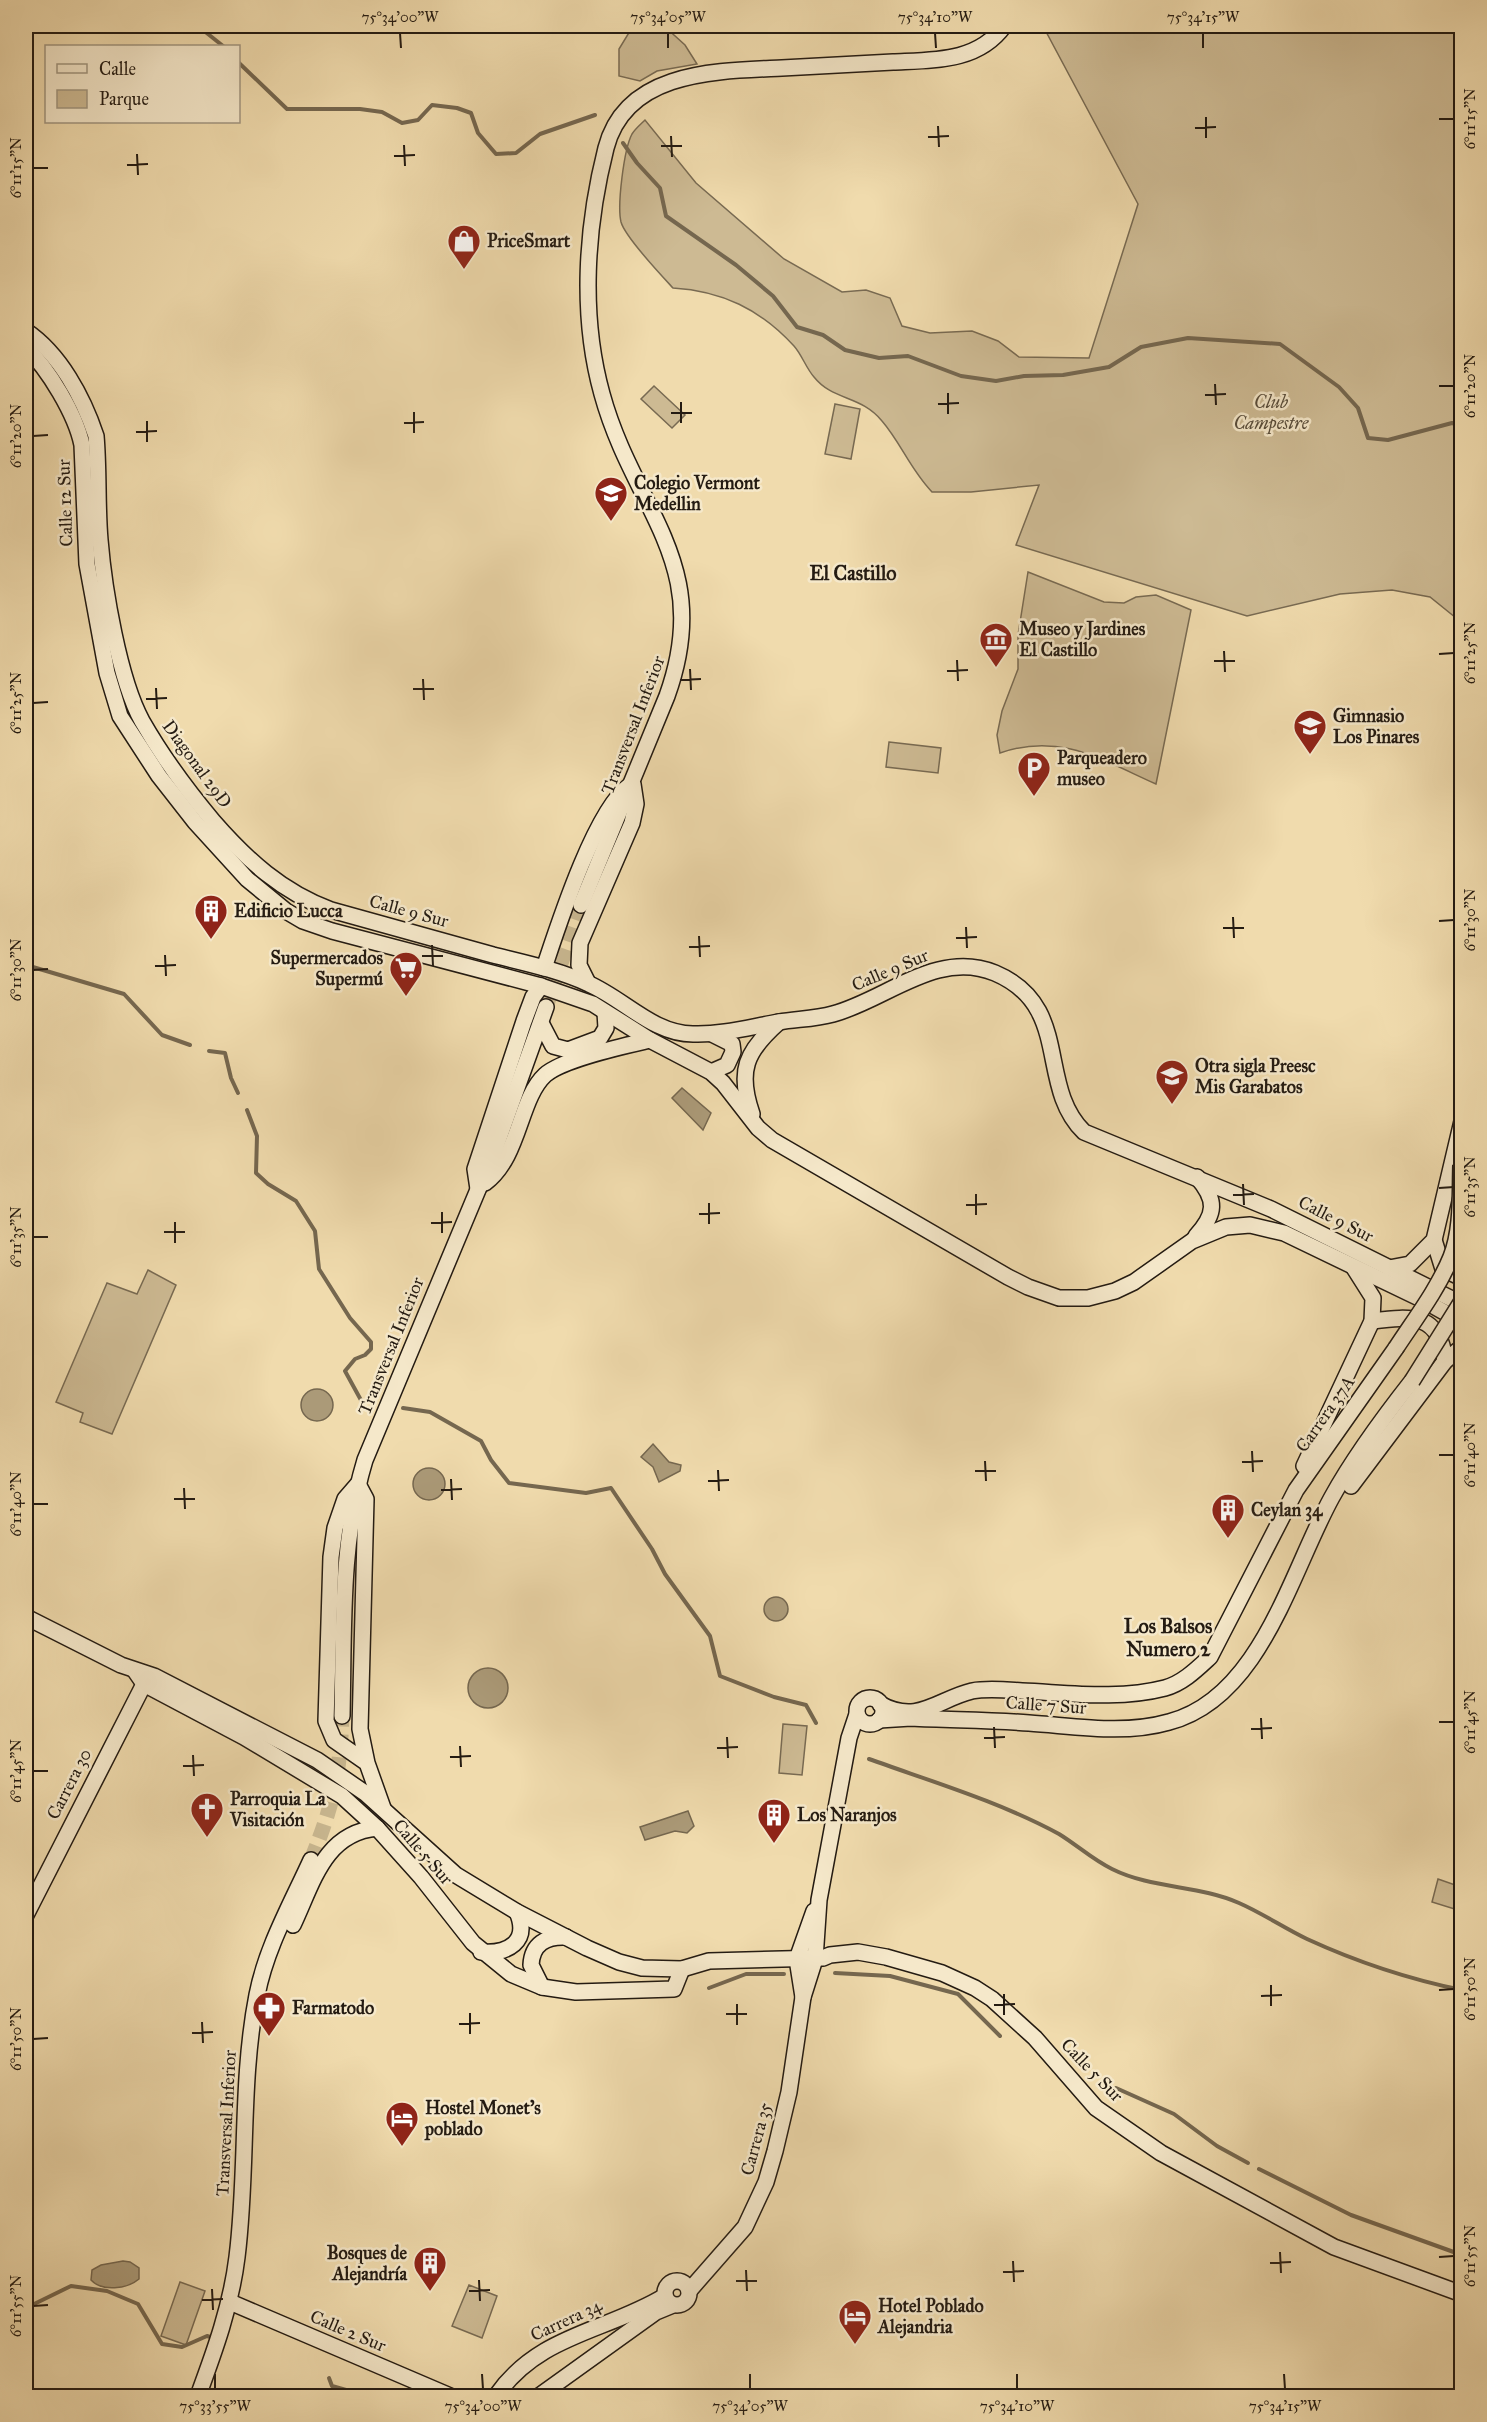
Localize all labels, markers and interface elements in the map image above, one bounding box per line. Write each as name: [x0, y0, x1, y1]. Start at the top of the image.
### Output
text: 75°34'00"W: [361, 8, 439, 26]
text: 75°34'05"W: [630, 8, 706, 26]
text: 75°34'10"W: [898, 8, 973, 26]
text: 75°34'15"W: [1167, 8, 1240, 26]
legend: [45, 45, 240, 123]
text: Calle: [99, 58, 136, 80]
text: Parque: [99, 88, 149, 111]
text: 6°11'15"N: [1461, 88, 1479, 150]
text: 6°11'15"N: [7, 137, 25, 199]
shop icon: PriceSmart: [446, 223, 482, 270]
place label: PriceSmart: [487, 230, 571, 252]
text: 6°11'20"N: [1461, 353, 1479, 418]
park label: Club Campestre: [1234, 391, 1310, 435]
text: 6°11'20"N: [7, 403, 25, 468]
street label: Calle 12 Sur: [52, 459, 78, 547]
place label: Colegio Vermont Medellin: [634, 472, 760, 515]
school or university icon: Colegio Vermont Medellin: [593, 475, 629, 522]
district label: El Castillo: [810, 561, 896, 585]
place label: Museo y Jardines El Castillo: [1019, 618, 1146, 661]
museum icon: Museo y Jardines El Castillo: [978, 621, 1014, 668]
text: 6°11'25"N: [1461, 621, 1479, 684]
street label: Transversal Inferior: [596, 652, 670, 797]
text: 6°11'25"N: [7, 671, 25, 734]
place label: Gimnasio Los Pinares: [1333, 705, 1420, 748]
school or university icon: Gimnasio Los Pinares: [1292, 708, 1328, 755]
street label: Diagonal 29D: [157, 716, 236, 813]
place label: Parqueadero museo: [1056, 747, 1147, 790]
parking icon: Parqueadero museo: [1016, 750, 1052, 797]
text: 6°11'30"N: [1461, 888, 1479, 952]
street label: Calle 9 Sur: [367, 890, 451, 932]
building icon: Edificio Lucca: [193, 893, 229, 940]
place label: Edificio Lucca: [234, 900, 343, 922]
text: 6°11'30"N: [7, 938, 25, 1002]
street label: Calle 9 Sur: [848, 944, 932, 996]
place label: Supermercados Supermú: [271, 947, 383, 991]
supermarket icon: Supermercados Supermú: [388, 950, 424, 997]
place label: Otra sigla Preesc Mis Garabatos: [1195, 1055, 1316, 1098]
school or university icon: Otra sigla Preesc Mis Garabatos: [1154, 1058, 1190, 1105]
text: 6°11'35"N: [1461, 1156, 1479, 1218]
street label: Calle 9 Sur: [1295, 1191, 1377, 1247]
text: 6°11'35"N: [7, 1206, 25, 1268]
street label: Transversal Inferior: [353, 1274, 429, 1418]
street label: Carrera 37A: [1291, 1372, 1359, 1456]
text: 6°11'40"N: [1461, 1422, 1479, 1488]
text: 6°11'40"N: [7, 1471, 25, 1537]
building icon: Ceylan 34: [1210, 1492, 1246, 1539]
place label: Ceylan 34: [1251, 1499, 1323, 1522]
district label: Los Balsos Numero 2: [1124, 1614, 1213, 1661]
text: 6°11'45"N: [1461, 1690, 1479, 1754]
street label: Calle 7 Sur: [1005, 1691, 1087, 1719]
text: 6°11'45"N: [7, 1739, 25, 1803]
street label: Carrera 30: [42, 1745, 96, 1823]
place label: Parroquia La Visitación: [229, 1788, 326, 1831]
church icon: Parroquia La Visitación: [189, 1791, 225, 1838]
building icon: Los Naranjos: [756, 1797, 792, 1844]
place label: Los Naranjos: [797, 1804, 897, 1827]
street label: Calle 5 Sur: [389, 1815, 458, 1890]
text: 6°11'50"N: [1461, 1957, 1479, 2021]
pharmacy icon: Farmatodo: [251, 1990, 287, 2037]
place label: Farmatodo: [292, 1997, 374, 2019]
text: 6°11'50"N: [7, 2007, 25, 2071]
street label: Calle 5 Sur: [1056, 2034, 1128, 2107]
street label: Transversal Inferior: [211, 2049, 241, 2197]
place label: Hostel Monet's poblado: [424, 2097, 541, 2141]
hotel icon: Hostel Monet's poblado: [384, 2100, 420, 2147]
street label: Carrera 35: [736, 2100, 776, 2178]
text: 6°11'55"N: [1461, 2225, 1479, 2287]
place label: Bosques de Alejandría: [327, 2242, 407, 2286]
building icon: Bosques de Alejandría: [412, 2245, 448, 2292]
text: 6°11'55"N: [7, 2275, 25, 2337]
street label: Carrera 34: [527, 2294, 606, 2346]
place label: Hotel Poblado Alejandria: [877, 2295, 984, 2339]
hotel icon: Hotel Poblado Alejandria: [837, 2298, 873, 2345]
street label: Calle 2 Sur: [307, 2305, 390, 2357]
text: 75°33'55"W: [179, 2397, 251, 2415]
text: 75°34'00"W: [444, 2397, 522, 2415]
text: 75°34'05"W: [712, 2397, 788, 2415]
text: 75°34'10"W: [980, 2397, 1055, 2415]
text: 75°34'15"W: [1249, 2397, 1322, 2415]

